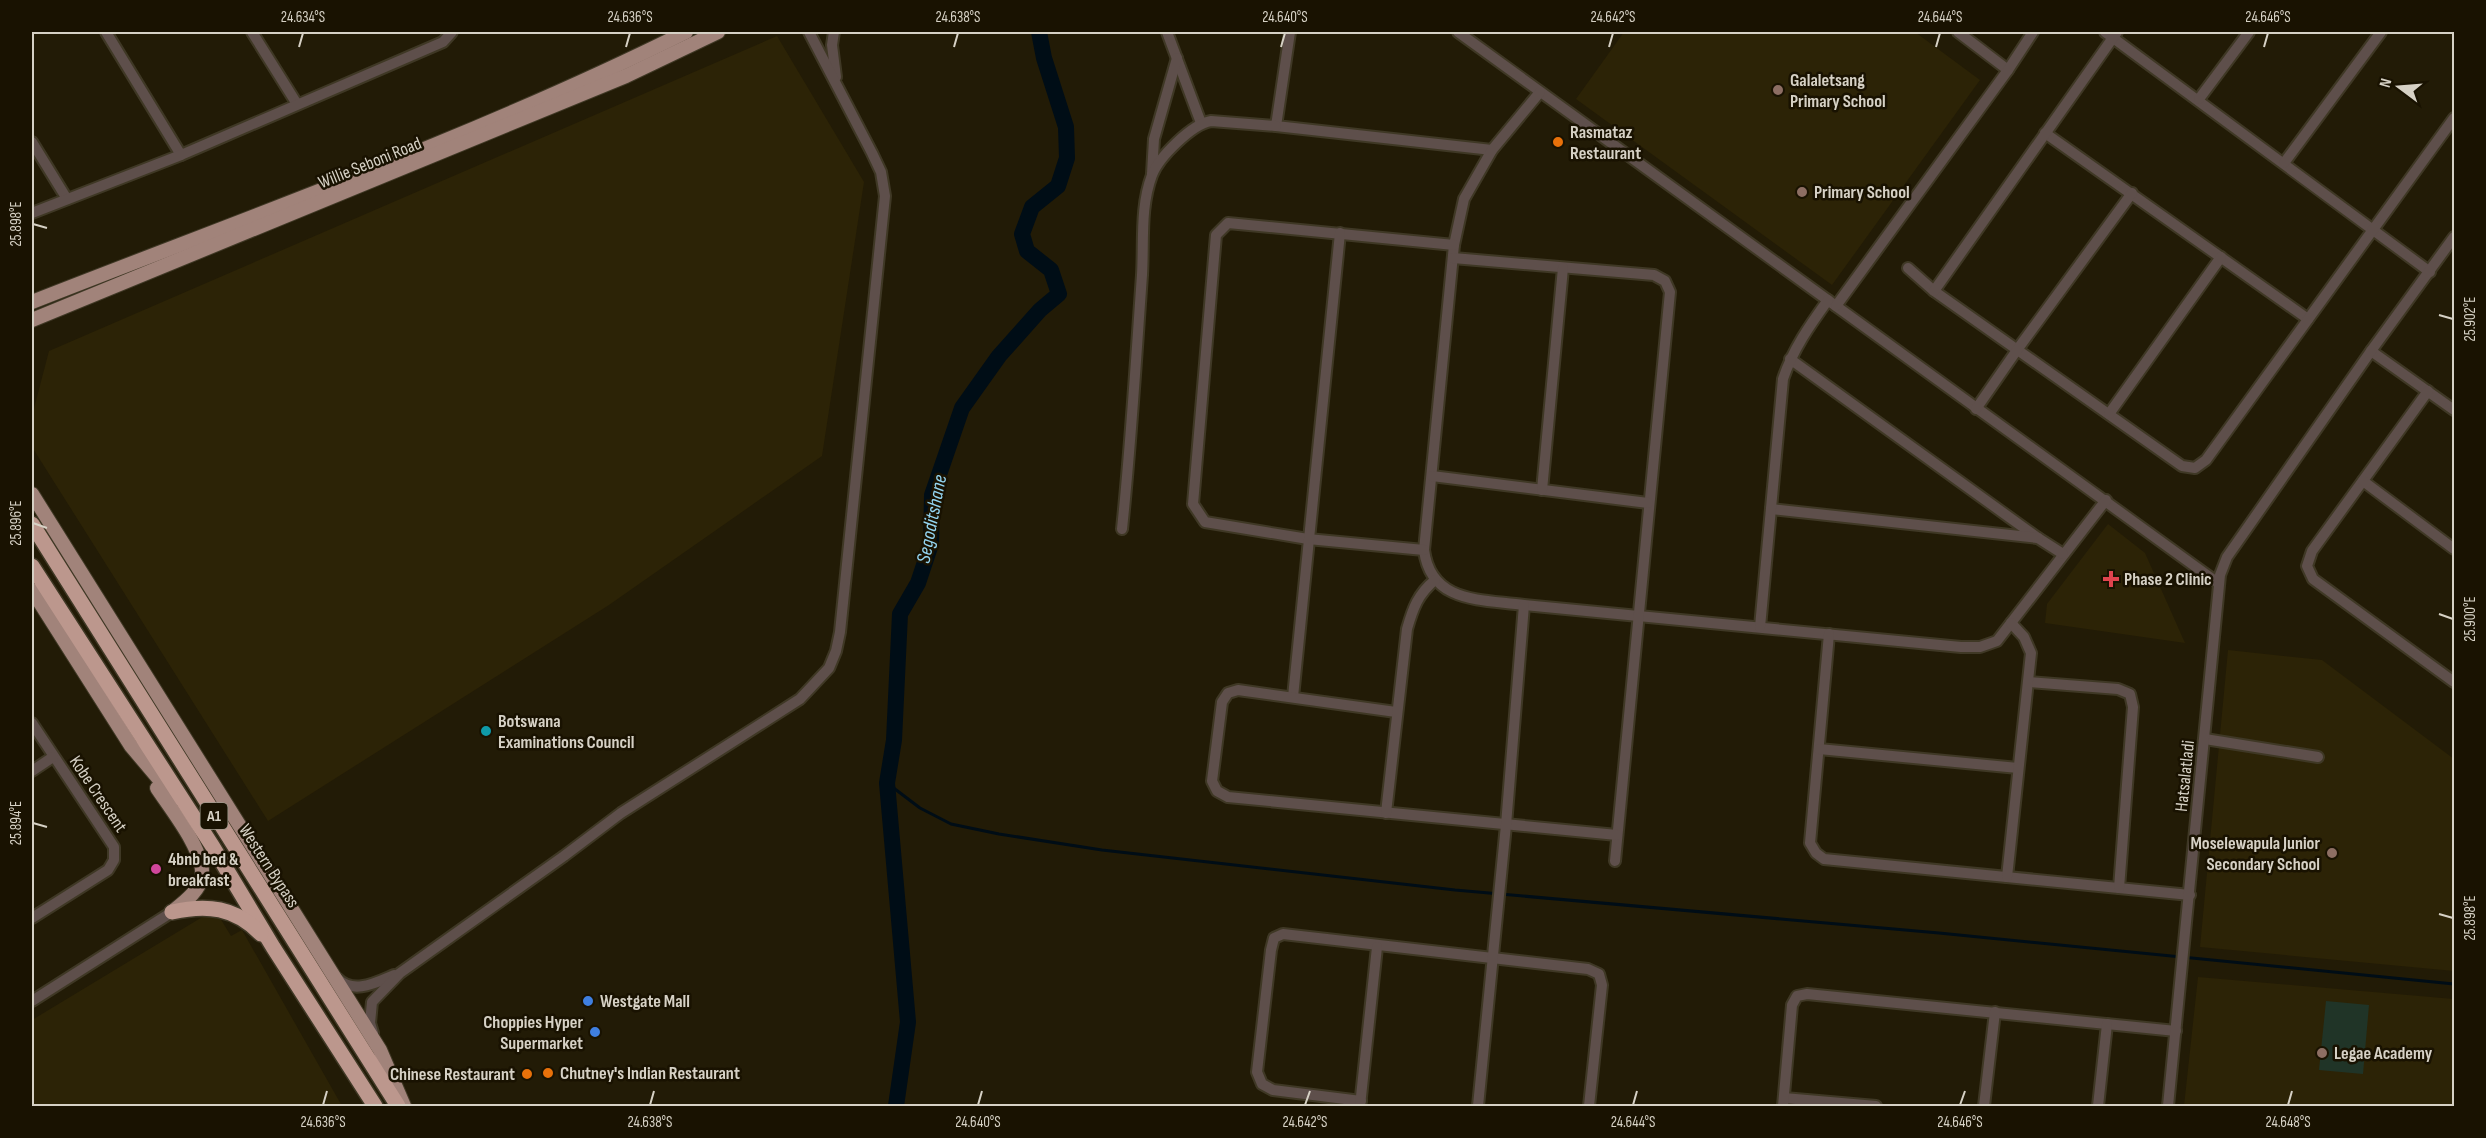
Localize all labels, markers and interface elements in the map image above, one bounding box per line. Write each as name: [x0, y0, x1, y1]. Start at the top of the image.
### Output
text: 24.634°S: [281, 8, 325, 27]
text: 24.636°S: [607, 8, 653, 27]
text: 24.638°S: [936, 8, 980, 27]
text: 24.640°S: [1262, 8, 1308, 27]
text: 24.642°S: [1590, 8, 1636, 27]
text: 24.644°S: [1918, 8, 1962, 27]
text: 24.646°S: [2245, 8, 2291, 27]
north arrow: [2369, 57, 2429, 117]
place label: Galaletsang Primary School: [1790, 70, 1886, 112]
text: N: [2376, 77, 2396, 90]
marker: Galaletsang Primary School: [1771, 83, 1785, 97]
place label: Rasmataz Restaurant: [1570, 122, 1641, 164]
street label: Willie Seboni Road: [315, 133, 425, 193]
marker: Rasmataz Restaurant: [1551, 135, 1565, 149]
place label: Primary School: [1814, 182, 1910, 203]
marker: Primary School: [1795, 185, 1809, 199]
text: 25.898°E: [7, 201, 26, 247]
text: 25.902°E: [2461, 297, 2480, 341]
water label: Segoditshane: [912, 472, 952, 565]
text: 25.896°E: [7, 500, 26, 546]
place label: Phase 2 Clinic: [2124, 569, 2212, 590]
marker: Phase 2 Clinic: [2102, 570, 2120, 588]
text: 25.900°E: [2461, 596, 2480, 642]
place label: Botswana Examinations Council: [498, 711, 634, 753]
marker: Botswana Examinations Council: [479, 724, 493, 738]
street label: Hatsalatladi: [2171, 739, 2199, 813]
street label: Kobe Crescent: [65, 752, 132, 837]
text: 25.894°E: [7, 801, 26, 845]
road number: A1: [200, 803, 228, 829]
street label: Western Bypass: [234, 820, 304, 912]
place label: Moselewapula Junior Secondary School: [2190, 833, 2320, 875]
marker: Moselewapula Junior Secondary School: [2325, 846, 2339, 860]
place label: 4bnb bed & breakfast: [168, 849, 239, 891]
marker: 4bnb bed & breakfast: [149, 862, 163, 876]
text: 25.898°E: [2461, 895, 2480, 941]
place label: Westgate Mall: [600, 991, 690, 1012]
marker: Westgate Mall: [581, 994, 595, 1008]
place label: Choppies Hyper Supermarket: [483, 1012, 583, 1054]
marker: Choppies Hyper Supermarket: [588, 1025, 602, 1039]
place label: Legae Academy: [2334, 1043, 2433, 1064]
marker: Legae Academy: [2315, 1046, 2329, 1060]
place label: Chutney's Indian Restaurant: [560, 1063, 740, 1084]
place label: Chinese Restaurant: [390, 1064, 515, 1085]
marker: Chutney's Indian Restaurant: [541, 1066, 555, 1080]
marker: Chinese Restaurant: [520, 1067, 534, 1081]
text: 24.636°S: [300, 1113, 346, 1132]
text: 24.638°S: [628, 1113, 672, 1132]
text: 24.640°S: [955, 1113, 1001, 1132]
text: 24.642°S: [1282, 1113, 1328, 1132]
text: 24.644°S: [1611, 1113, 1655, 1132]
text: 24.646°S: [1937, 1113, 1983, 1132]
text: 24.648°S: [2265, 1113, 2311, 1132]

